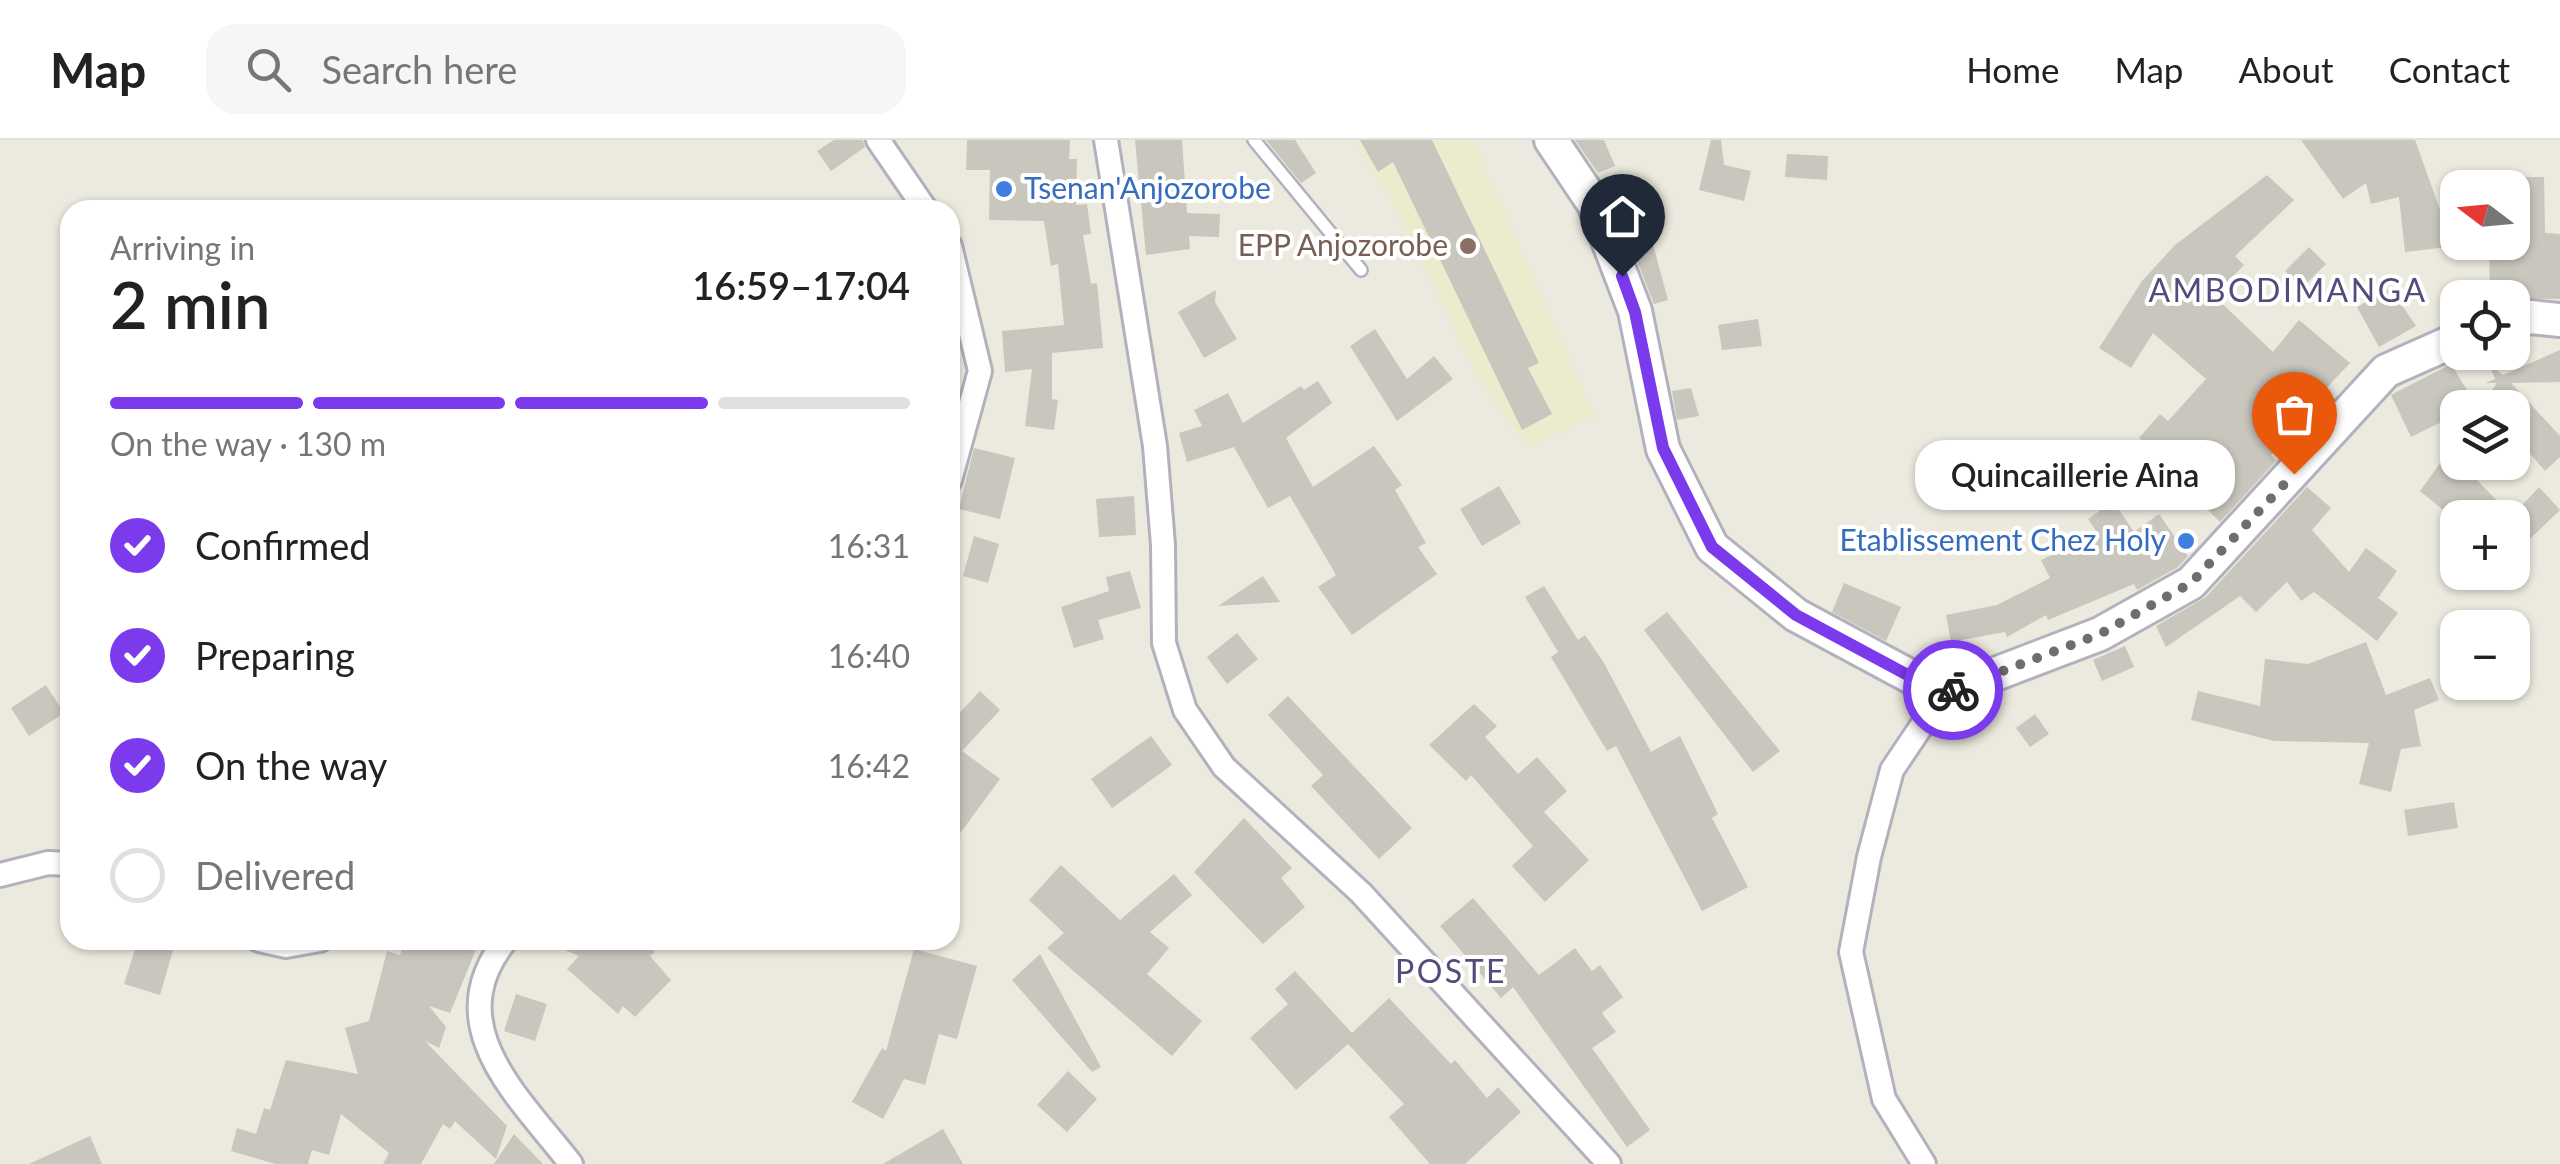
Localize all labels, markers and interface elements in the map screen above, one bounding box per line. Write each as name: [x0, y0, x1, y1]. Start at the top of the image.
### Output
search box: [206, 24, 906, 114]
text: Map: [50, 41, 146, 98]
icon: search: [241, 42, 296, 97]
text: Search here: [321, 46, 517, 92]
text: Home: [1966, 48, 2059, 90]
text: Map: [2114, 48, 2183, 90]
text: About: [2238, 48, 2334, 90]
text: Contact: [2389, 48, 2510, 90]
place label: Tsenan'Anjozorobe: [1024, 169, 1271, 205]
north arrow: [2440, 170, 2530, 260]
map controls: [2440, 170, 2530, 700]
pin: [1580, 174, 1665, 277]
marker: Tsenan'Anjozorobe: [993, 178, 1015, 200]
icon: home: [1595, 189, 1650, 244]
place label: EPP Anjozorobe: [1238, 226, 1448, 262]
text: Arriving in: [110, 228, 255, 267]
marker: EPP Anjozorobe: [1457, 235, 1479, 257]
text: 16:59–17:04: [692, 262, 910, 308]
text: 2 min: [110, 265, 270, 343]
district label: AMBODIMANGA: [2148, 270, 2428, 309]
button: locate: [2440, 280, 2530, 370]
pin: [2252, 372, 2337, 475]
icon: bag: [2267, 387, 2322, 442]
button: layers: [2440, 390, 2530, 480]
text: On the way · 130 m: [110, 424, 386, 463]
callout: Quincaillerie Aina: [1914, 439, 2234, 509]
text: Quincaillerie Aina: [1951, 455, 2199, 494]
button: +: [2440, 500, 2530, 590]
icon: check: [110, 518, 165, 573]
place label: Etablissement Chez Holy: [1839, 521, 2167, 557]
text: Confirmed: [195, 522, 371, 568]
text: 16:31: [828, 526, 910, 565]
marker: Etablissement Chez Holy: [2175, 530, 2197, 552]
button: −: [2440, 610, 2530, 700]
icon: check: [110, 628, 165, 683]
text: Preparing: [195, 632, 355, 678]
text: 16:40: [828, 636, 910, 675]
courier: [1903, 640, 2003, 740]
icon: bike: [1926, 663, 1981, 718]
icon: check: [110, 738, 165, 793]
text: On the way: [195, 742, 387, 788]
text: 16:42: [828, 746, 910, 785]
text: Delivered: [195, 852, 355, 898]
district label: POSTE: [1395, 951, 1507, 990]

